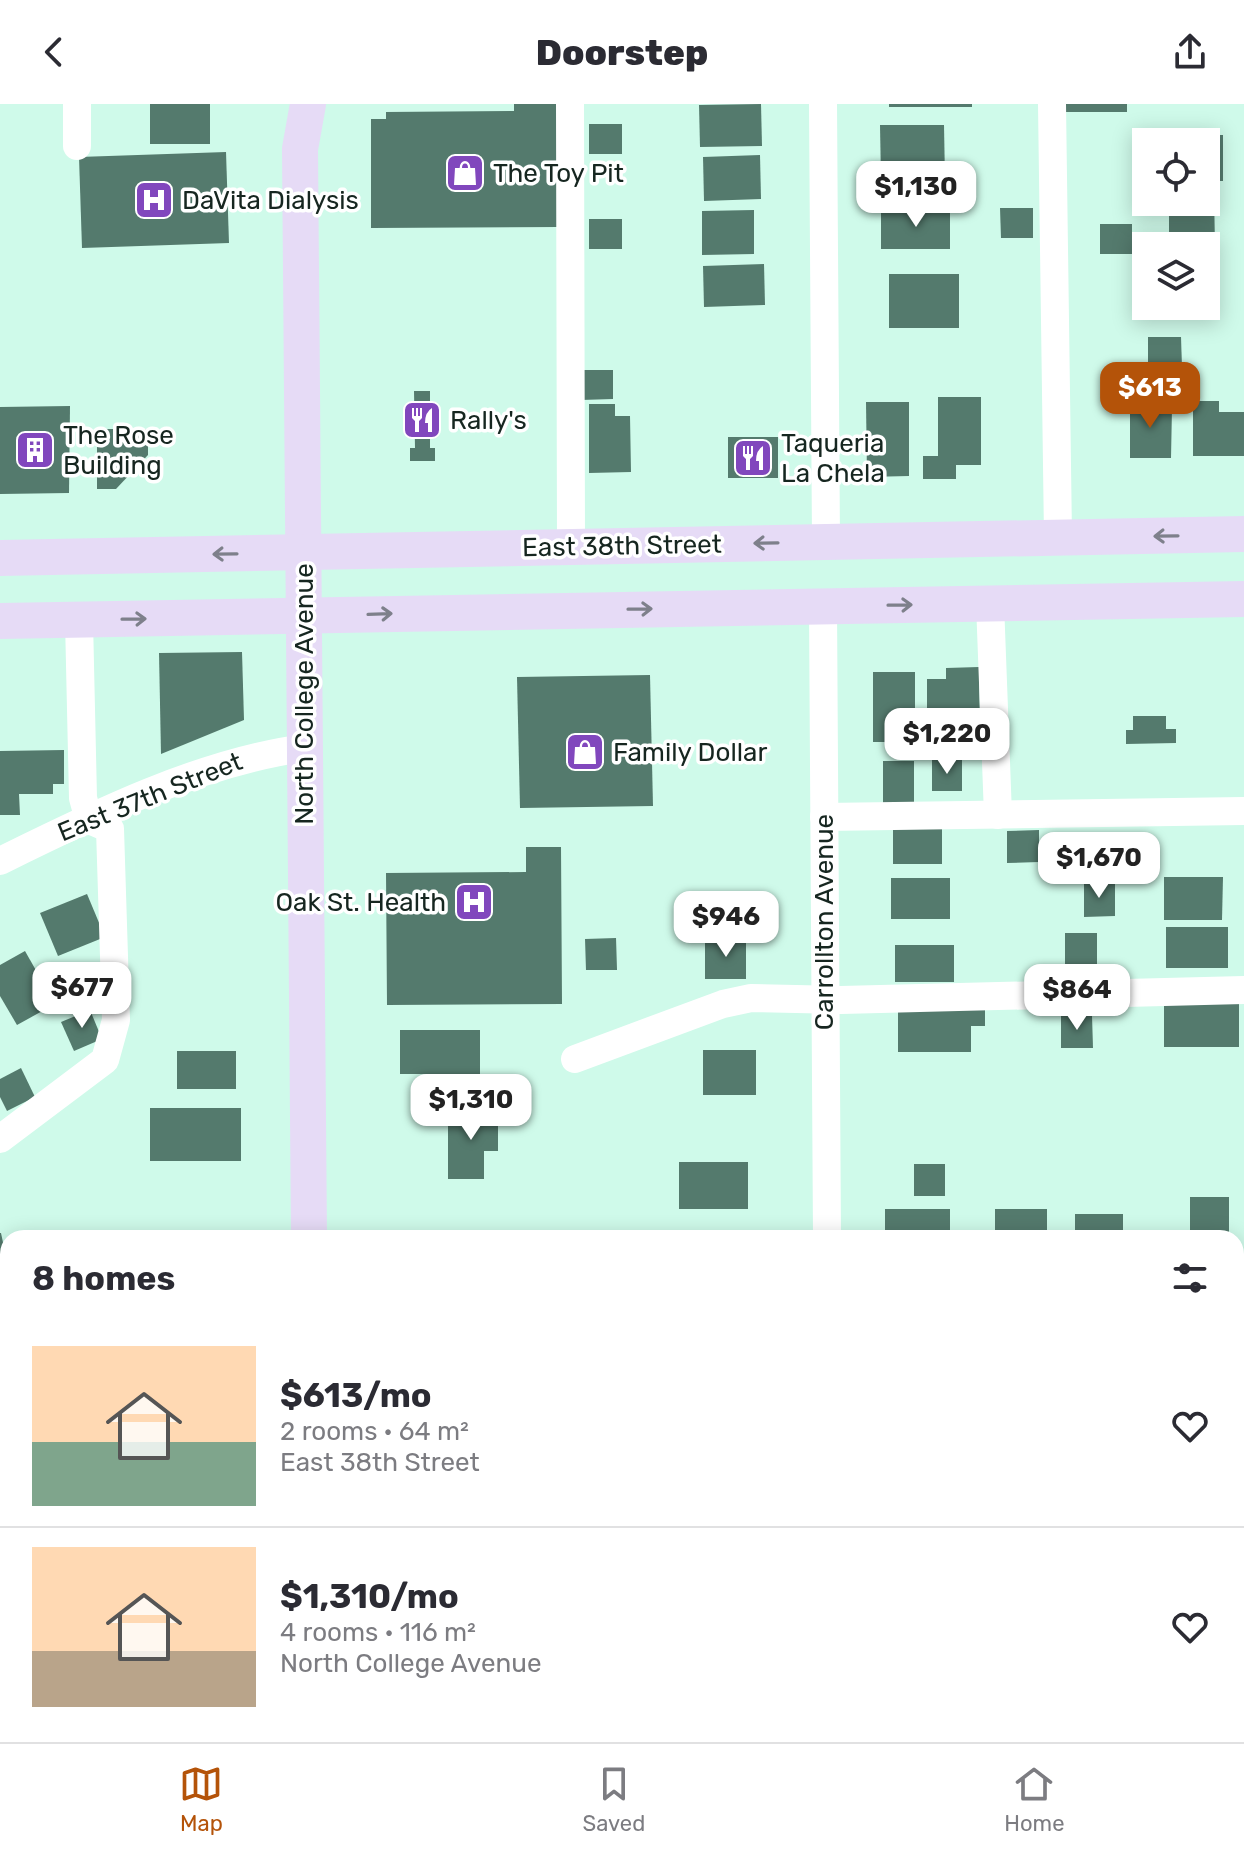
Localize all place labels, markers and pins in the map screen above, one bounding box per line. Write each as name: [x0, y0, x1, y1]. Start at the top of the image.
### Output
shop icon: The Toy Pit: [444, 152, 486, 194]
place label: The Toy Pit: [493, 158, 624, 189]
pin: $1,130: [851, 161, 981, 229]
hospital icon: DaVita Dialysis: [133, 179, 175, 221]
place label: DaVita Dialysis: [182, 185, 359, 216]
pin: $613: [1103, 362, 1197, 430]
restaurant icon: Rally's: [401, 399, 443, 441]
place label: Rally's: [450, 405, 527, 436]
place label: The Rose Building: [63, 420, 174, 481]
place label: Taqueria La Chela: [781, 428, 885, 489]
building icon: The Rose Building: [14, 429, 56, 471]
restaurant icon: Taqueria La Chela: [732, 437, 774, 479]
pin: $1,220: [882, 708, 1012, 776]
shop icon: Family Dollar: [564, 731, 606, 773]
place label: Family Dollar: [613, 737, 767, 768]
pin: $1,670: [1034, 832, 1164, 900]
hospital icon: Oak St. Health: [453, 881, 495, 923]
place label: Oak St. Health: [275, 887, 446, 918]
pin: $946: [679, 891, 773, 959]
pin: $677: [35, 962, 129, 1030]
pin: $864: [1030, 964, 1124, 1032]
pin: $1,310: [406, 1074, 536, 1142]

